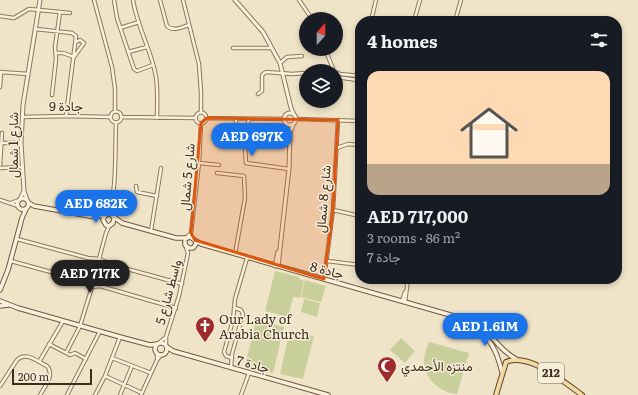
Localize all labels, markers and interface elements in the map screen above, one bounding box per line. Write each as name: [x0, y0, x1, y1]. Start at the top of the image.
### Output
north arrow: [299, 12, 343, 56]
map controls: [299, 12, 343, 108]
text: 4 homes: [367, 28, 438, 53]
icon: filters: [588, 29, 610, 51]
button: layers: [299, 64, 343, 108]
street label: جادة 9: [49, 96, 83, 115]
icon: home: [453, 97, 525, 169]
street label: شارع 1 شمال: [3, 112, 23, 178]
pin: AED 697K: [211, 123, 293, 157]
text: AED 697K: [220, 126, 284, 145]
street label: شارع 5 شمال: [174, 143, 200, 211]
street label: شارع 8 شمال: [310, 164, 336, 234]
pin: AED 682K: [55, 190, 137, 224]
text: AED 682K: [64, 193, 128, 212]
text: AED 717,000: [367, 203, 468, 228]
text: 3 rooms · 86 m²: [367, 228, 460, 247]
text: جادة 7: [367, 247, 401, 266]
street label: جادة 8: [308, 256, 346, 283]
street label: واسط شارع 5: [150, 257, 186, 327]
pin: AED 717K: [49, 260, 131, 294]
text: AED 717K: [60, 263, 120, 282]
place label: Our Lady of Arabia Church: [219, 309, 310, 343]
pin: AED 1.61M: [439, 313, 531, 347]
church icon: Our Lady of Arabia Church: [194, 315, 216, 343]
text: AED 1.61M: [452, 316, 518, 335]
street label: جادة 7: [234, 350, 272, 377]
mosque icon: منتزه الأحمدي: [376, 355, 398, 383]
place label: منتزه الأحمدي: [401, 356, 473, 377]
road number: 212: [538, 363, 564, 383]
scale bar: [12, 367, 92, 386]
text: 200 m: [18, 368, 49, 384]

